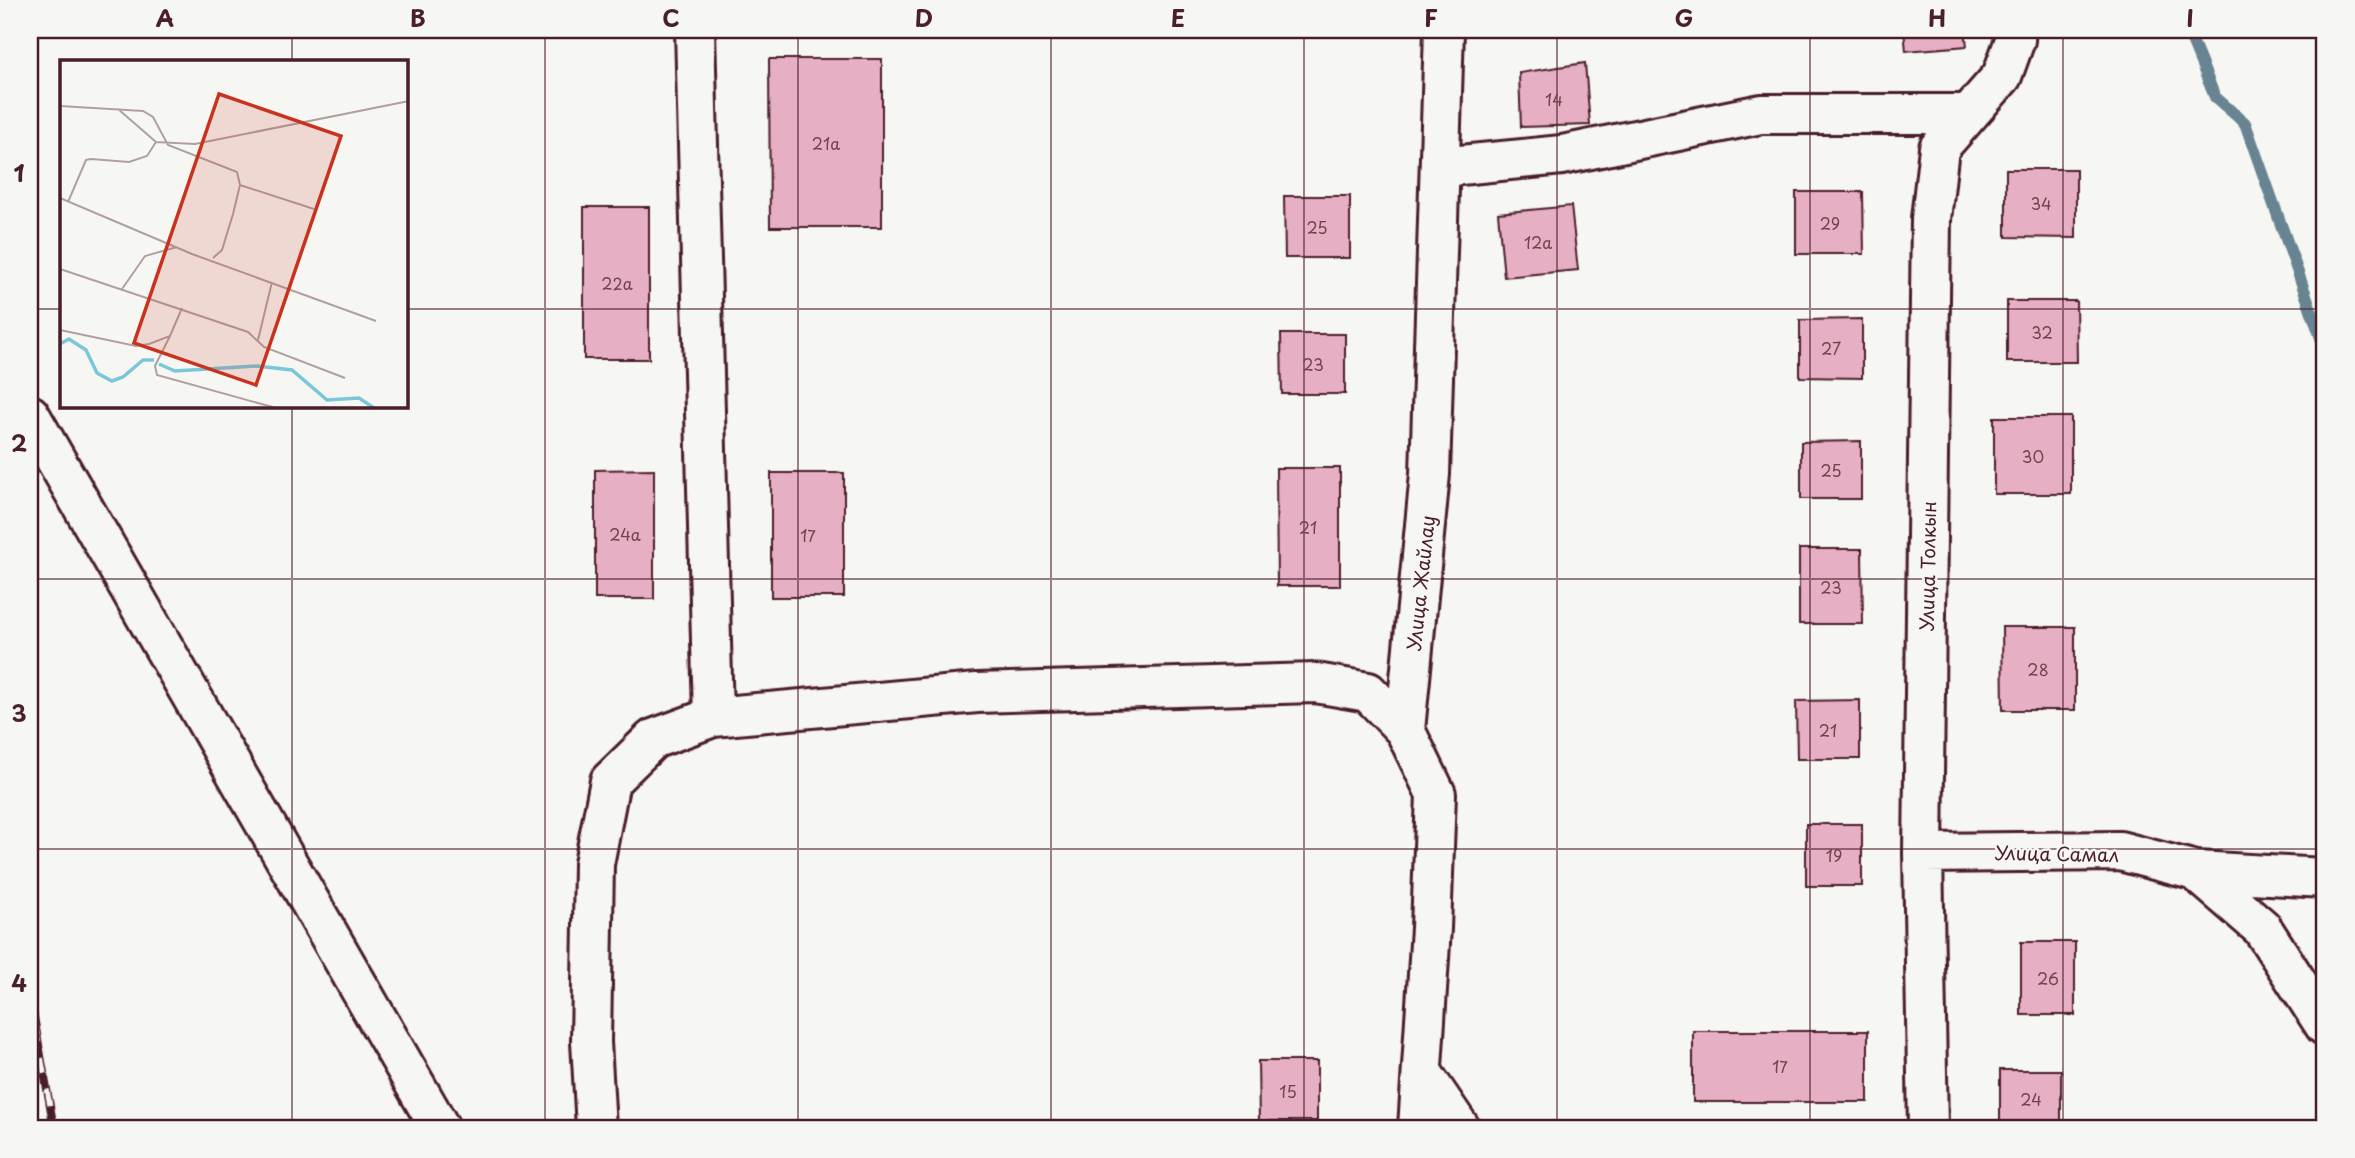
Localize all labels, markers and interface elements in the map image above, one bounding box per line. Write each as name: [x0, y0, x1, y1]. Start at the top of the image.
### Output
text: A: [156, 0, 174, 35]
text: B: [410, 0, 426, 35]
text: C: [662, 0, 680, 35]
text: D: [915, 0, 933, 35]
text: E: [1171, 0, 1185, 35]
text: F: [1424, 0, 1438, 35]
text: G: [1675, 0, 1693, 35]
text: H: [1928, 0, 1946, 35]
text: I: [2186, 0, 2194, 35]
inset map: [60, 60, 408, 408]
house number: 14: [1545, 87, 1563, 111]
house number: 21а: [812, 131, 840, 155]
text: 1: [14, 155, 25, 190]
house number: 34: [2030, 191, 2052, 215]
house number: 29: [1820, 211, 1840, 235]
house number: 25: [1306, 215, 1328, 239]
house number: 12а: [1524, 230, 1552, 254]
house number: 22а: [601, 271, 633, 295]
house number: 32: [2031, 320, 2053, 344]
house number: 27: [1821, 336, 1841, 360]
house number: 23: [1302, 352, 1324, 376]
text: 2: [11, 425, 27, 460]
house number: 30: [2022, 444, 2044, 468]
house number: 25: [1820, 458, 1842, 482]
street label: Улица Толкын: [1912, 501, 1942, 631]
street label: Улица Жайлау: [1399, 514, 1441, 652]
house number: 21: [1299, 515, 1317, 539]
house number: 24а: [609, 522, 641, 546]
house number: 17: [800, 523, 816, 547]
house number: 23: [1820, 575, 1842, 599]
house number: 28: [2027, 657, 2049, 681]
text: 3: [11, 695, 27, 730]
house number: 21: [1819, 718, 1837, 742]
street label: Улица Самал: [1995, 838, 2119, 868]
house number: 19: [1826, 843, 1842, 867]
text: 4: [11, 965, 27, 1000]
house number: 26: [2037, 966, 2059, 990]
house number: 17: [1772, 1054, 1788, 1078]
house number: 15: [1279, 1079, 1297, 1103]
house number: 24: [2020, 1087, 2042, 1111]

